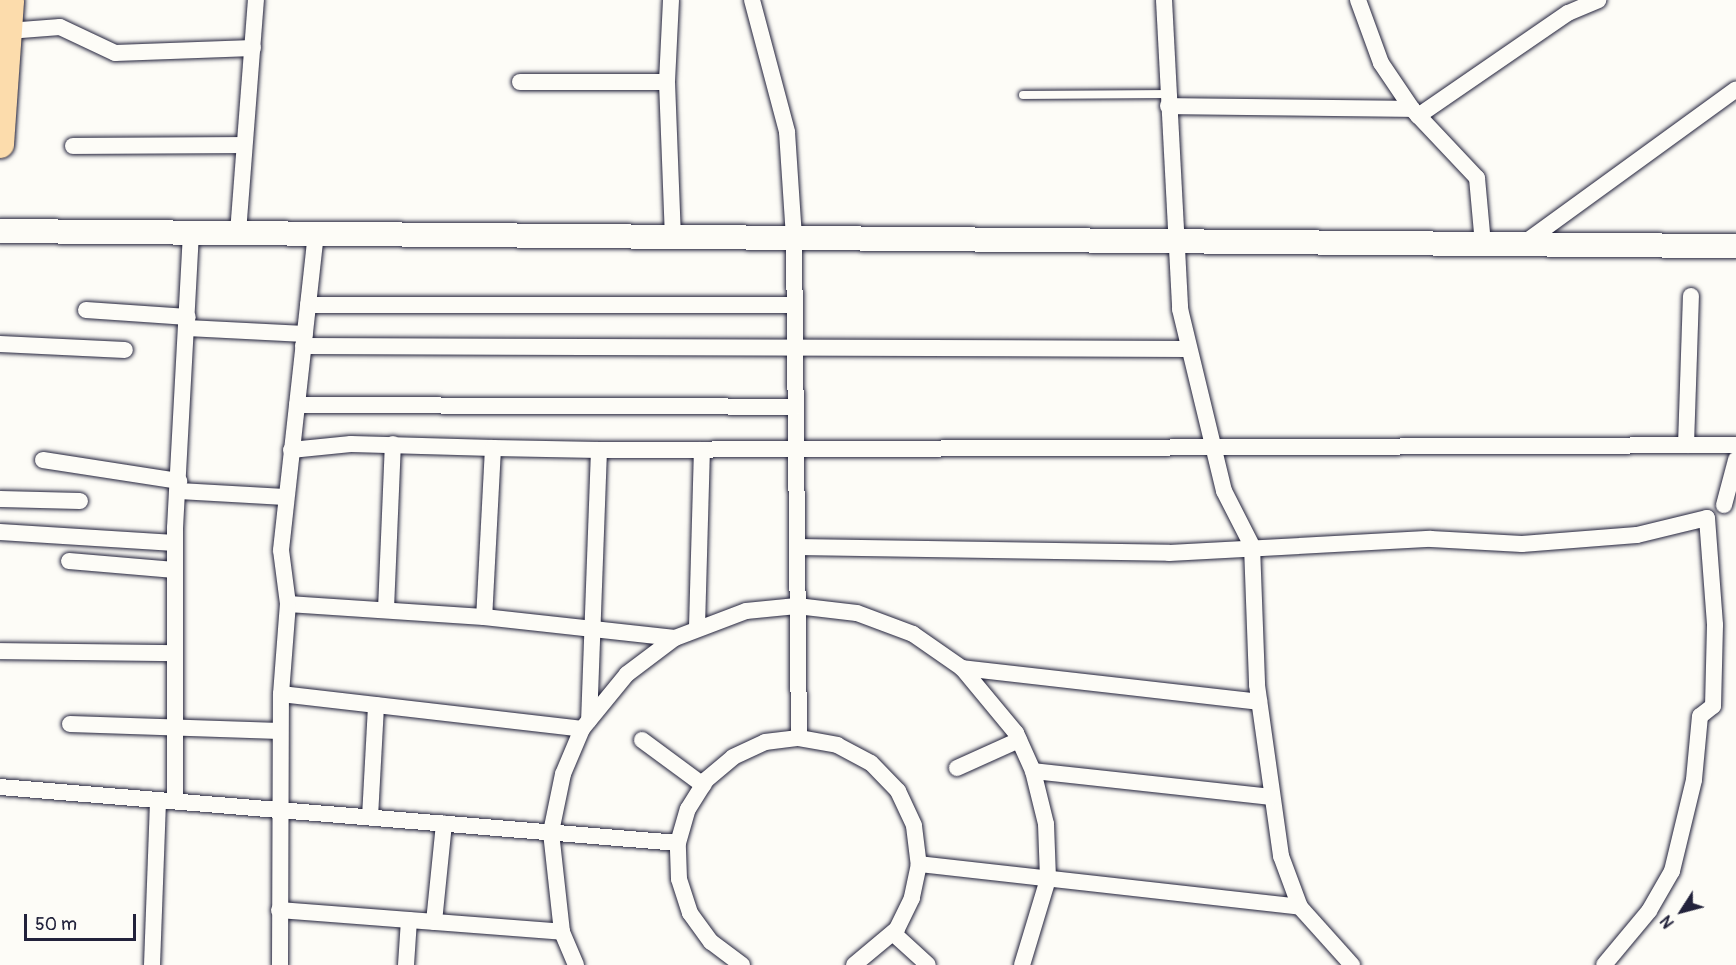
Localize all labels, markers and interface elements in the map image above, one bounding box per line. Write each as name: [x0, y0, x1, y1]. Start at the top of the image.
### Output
north arrow: [1652, 881, 1712, 941]
scale bar: [27, 902, 140, 940]
text: N: [1656, 911, 1679, 932]
text: 50 m: [35, 913, 77, 936]

